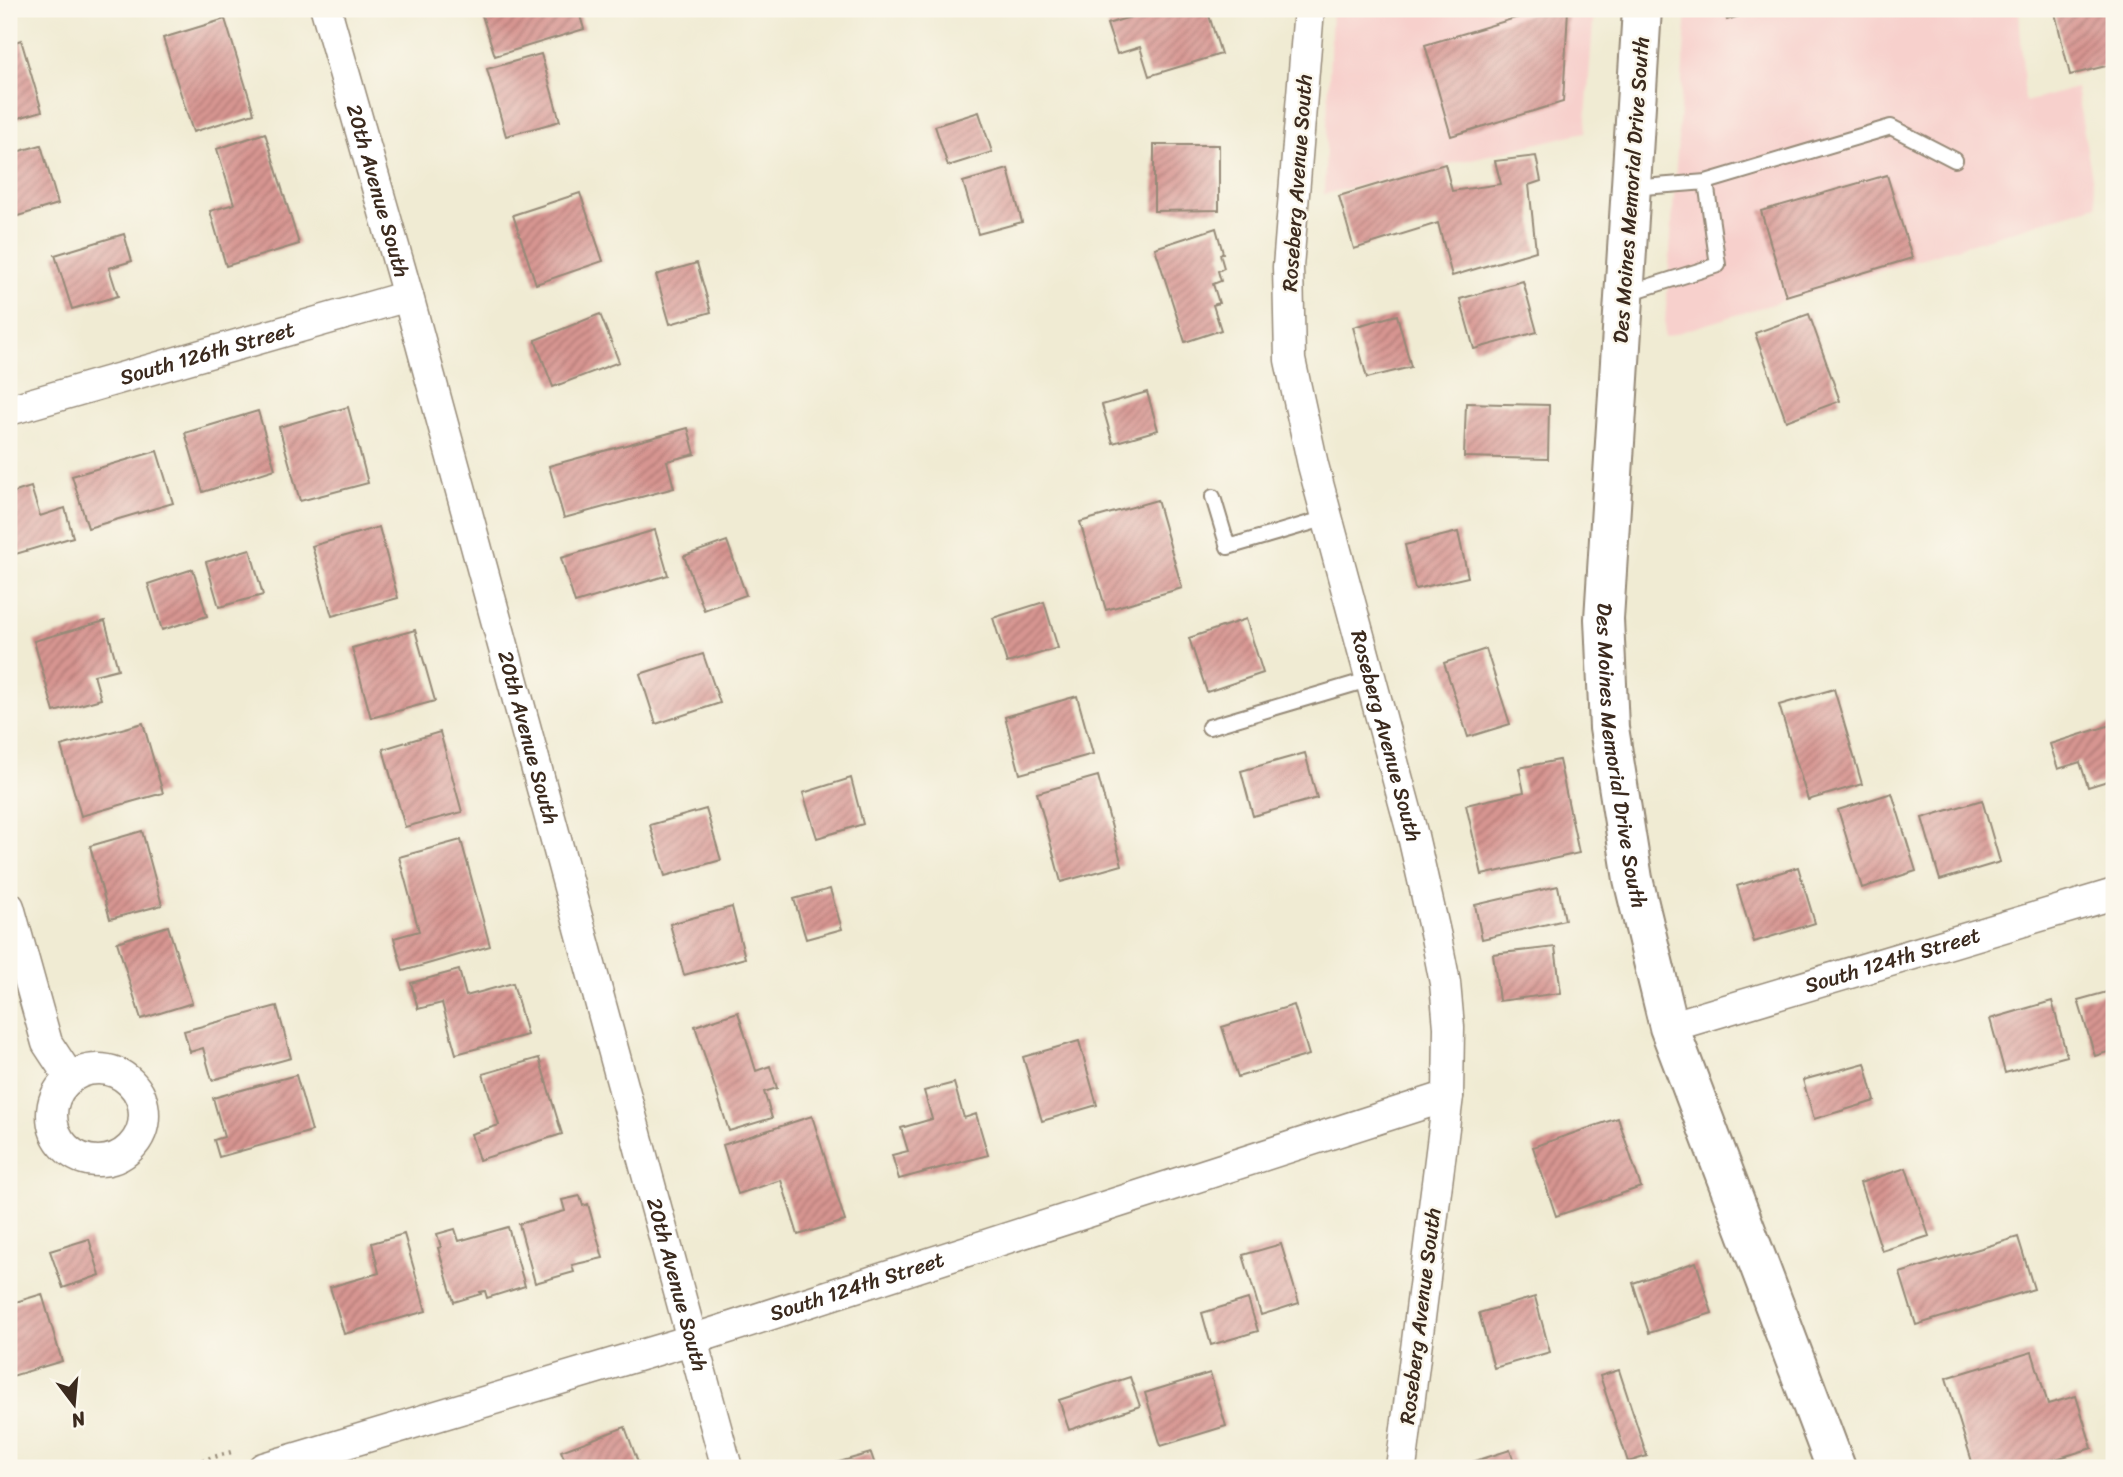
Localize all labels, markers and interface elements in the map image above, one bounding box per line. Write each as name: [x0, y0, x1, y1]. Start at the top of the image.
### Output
street label: Des Moines Memorial Drive South: [1601, 35, 1661, 345]
street label: Roseberg Avenue South: [1270, 73, 1324, 293]
street label: 20th Avenue South: [335, 99, 421, 282]
street label: South 126th Street: [115, 310, 299, 396]
street label: Des Moines Memorial Drive South: [1585, 602, 1658, 912]
street label: Roseberg Avenue South: [1339, 626, 1433, 846]
street label: 20th Avenue South: [486, 646, 570, 829]
street label: South 124th Street: [1800, 916, 1985, 1005]
street label: 20th Avenue South: [635, 1193, 719, 1376]
street label: Roseberg Avenue South: [1388, 1206, 1452, 1426]
street label: South 124th Street: [765, 1241, 949, 1333]
north arrow: [38, 1368, 108, 1438]
text: N: [67, 1402, 90, 1438]

